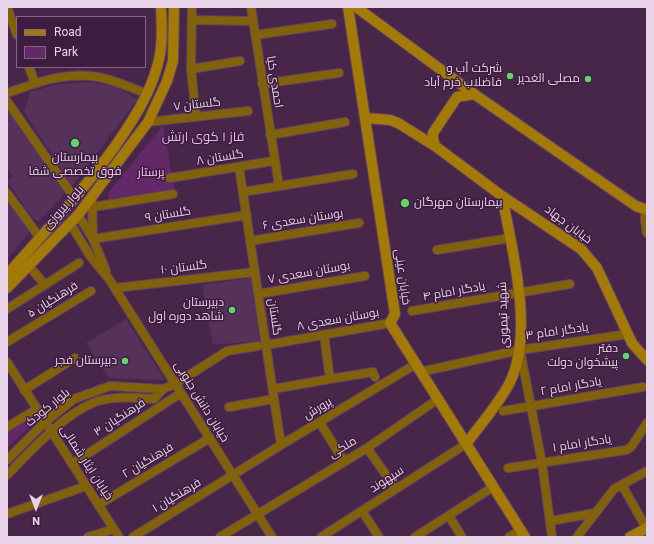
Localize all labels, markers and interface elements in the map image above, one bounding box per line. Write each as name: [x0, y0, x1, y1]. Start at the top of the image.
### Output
legend: [16, 16, 146, 68]
text: Road: [54, 25, 82, 39]
text: Park: [54, 45, 78, 59]
street label: احمدی کیا: [263, 55, 285, 109]
place label: شرکت آب و فاضلاب خرم آباد: [424, 62, 502, 90]
marker: شرکت آب و فاضلاب خرم آباد: [505, 71, 515, 81]
place label: مصلی الغدیر: [517, 72, 580, 86]
marker: مصلی الغدیر: [583, 74, 593, 84]
street label: گلستان ۷: [173, 95, 221, 115]
district label: فاز ۱ کوی ارتش: [162, 130, 244, 146]
marker: بیمارستان فوق تخصصی شفا: [69, 137, 81, 149]
street label: گلستان ۸: [195, 147, 245, 169]
place label: بیمارستان فوق تخصصی شفا: [28, 151, 122, 179]
park label: پرستار: [138, 166, 164, 180]
street label: بلوار پیروزی: [41, 183, 87, 233]
place label: بیمارستان مهرگان: [414, 196, 502, 210]
marker: بیمارستان مهرگان: [399, 197, 411, 209]
street label: خیابان جهاد: [542, 203, 594, 247]
street label: گلستان ۹: [144, 204, 192, 226]
street label: بوستان سعدی ۶: [262, 207, 344, 233]
street label: خیابان عینی: [391, 248, 413, 306]
street label: گلستان ۱۰: [160, 258, 208, 278]
street label: بوستان سعدی ۷: [267, 259, 351, 287]
street label: فرهنگیان ۵: [25, 279, 81, 321]
street label: یادگار امام ۴: [422, 279, 486, 305]
street label: شهید تیموری: [496, 282, 512, 348]
place label: دبیرستان شاهد دوره اول: [148, 296, 224, 324]
street label: گلستان: [264, 298, 284, 336]
marker: دبیرستان شاهد دوره اول: [227, 305, 237, 315]
street label: بوستان سعدی ۸: [296, 306, 380, 334]
street label: یادگار امام ۳: [525, 320, 589, 344]
place label: دفتر پیشخوان دولت: [547, 342, 618, 370]
marker: دفتر پیشخوان دولت: [621, 351, 631, 361]
place label: دبیرستان فجر: [55, 354, 117, 368]
marker: دبیرستان فجر: [120, 356, 130, 366]
street label: خیابان دانش جنوبی: [170, 359, 232, 445]
street label: یادگار امام ۲: [539, 375, 603, 399]
street label: بلوار کودک: [23, 386, 73, 430]
street label: پرورش: [301, 395, 335, 423]
street label: فرهنگیان ۳: [92, 396, 148, 440]
street label: خیابان ایثار شمالی: [56, 423, 116, 503]
street label: یادگار امام ۱: [552, 432, 612, 456]
street label: ملکی: [326, 434, 360, 462]
street label: فرهنگیان ۲: [120, 440, 176, 482]
street label: سپهوند: [367, 464, 407, 496]
street label: فرهنگیان ۱: [150, 476, 204, 516]
north arrow: [16, 488, 56, 528]
text: N: [32, 514, 40, 527]

